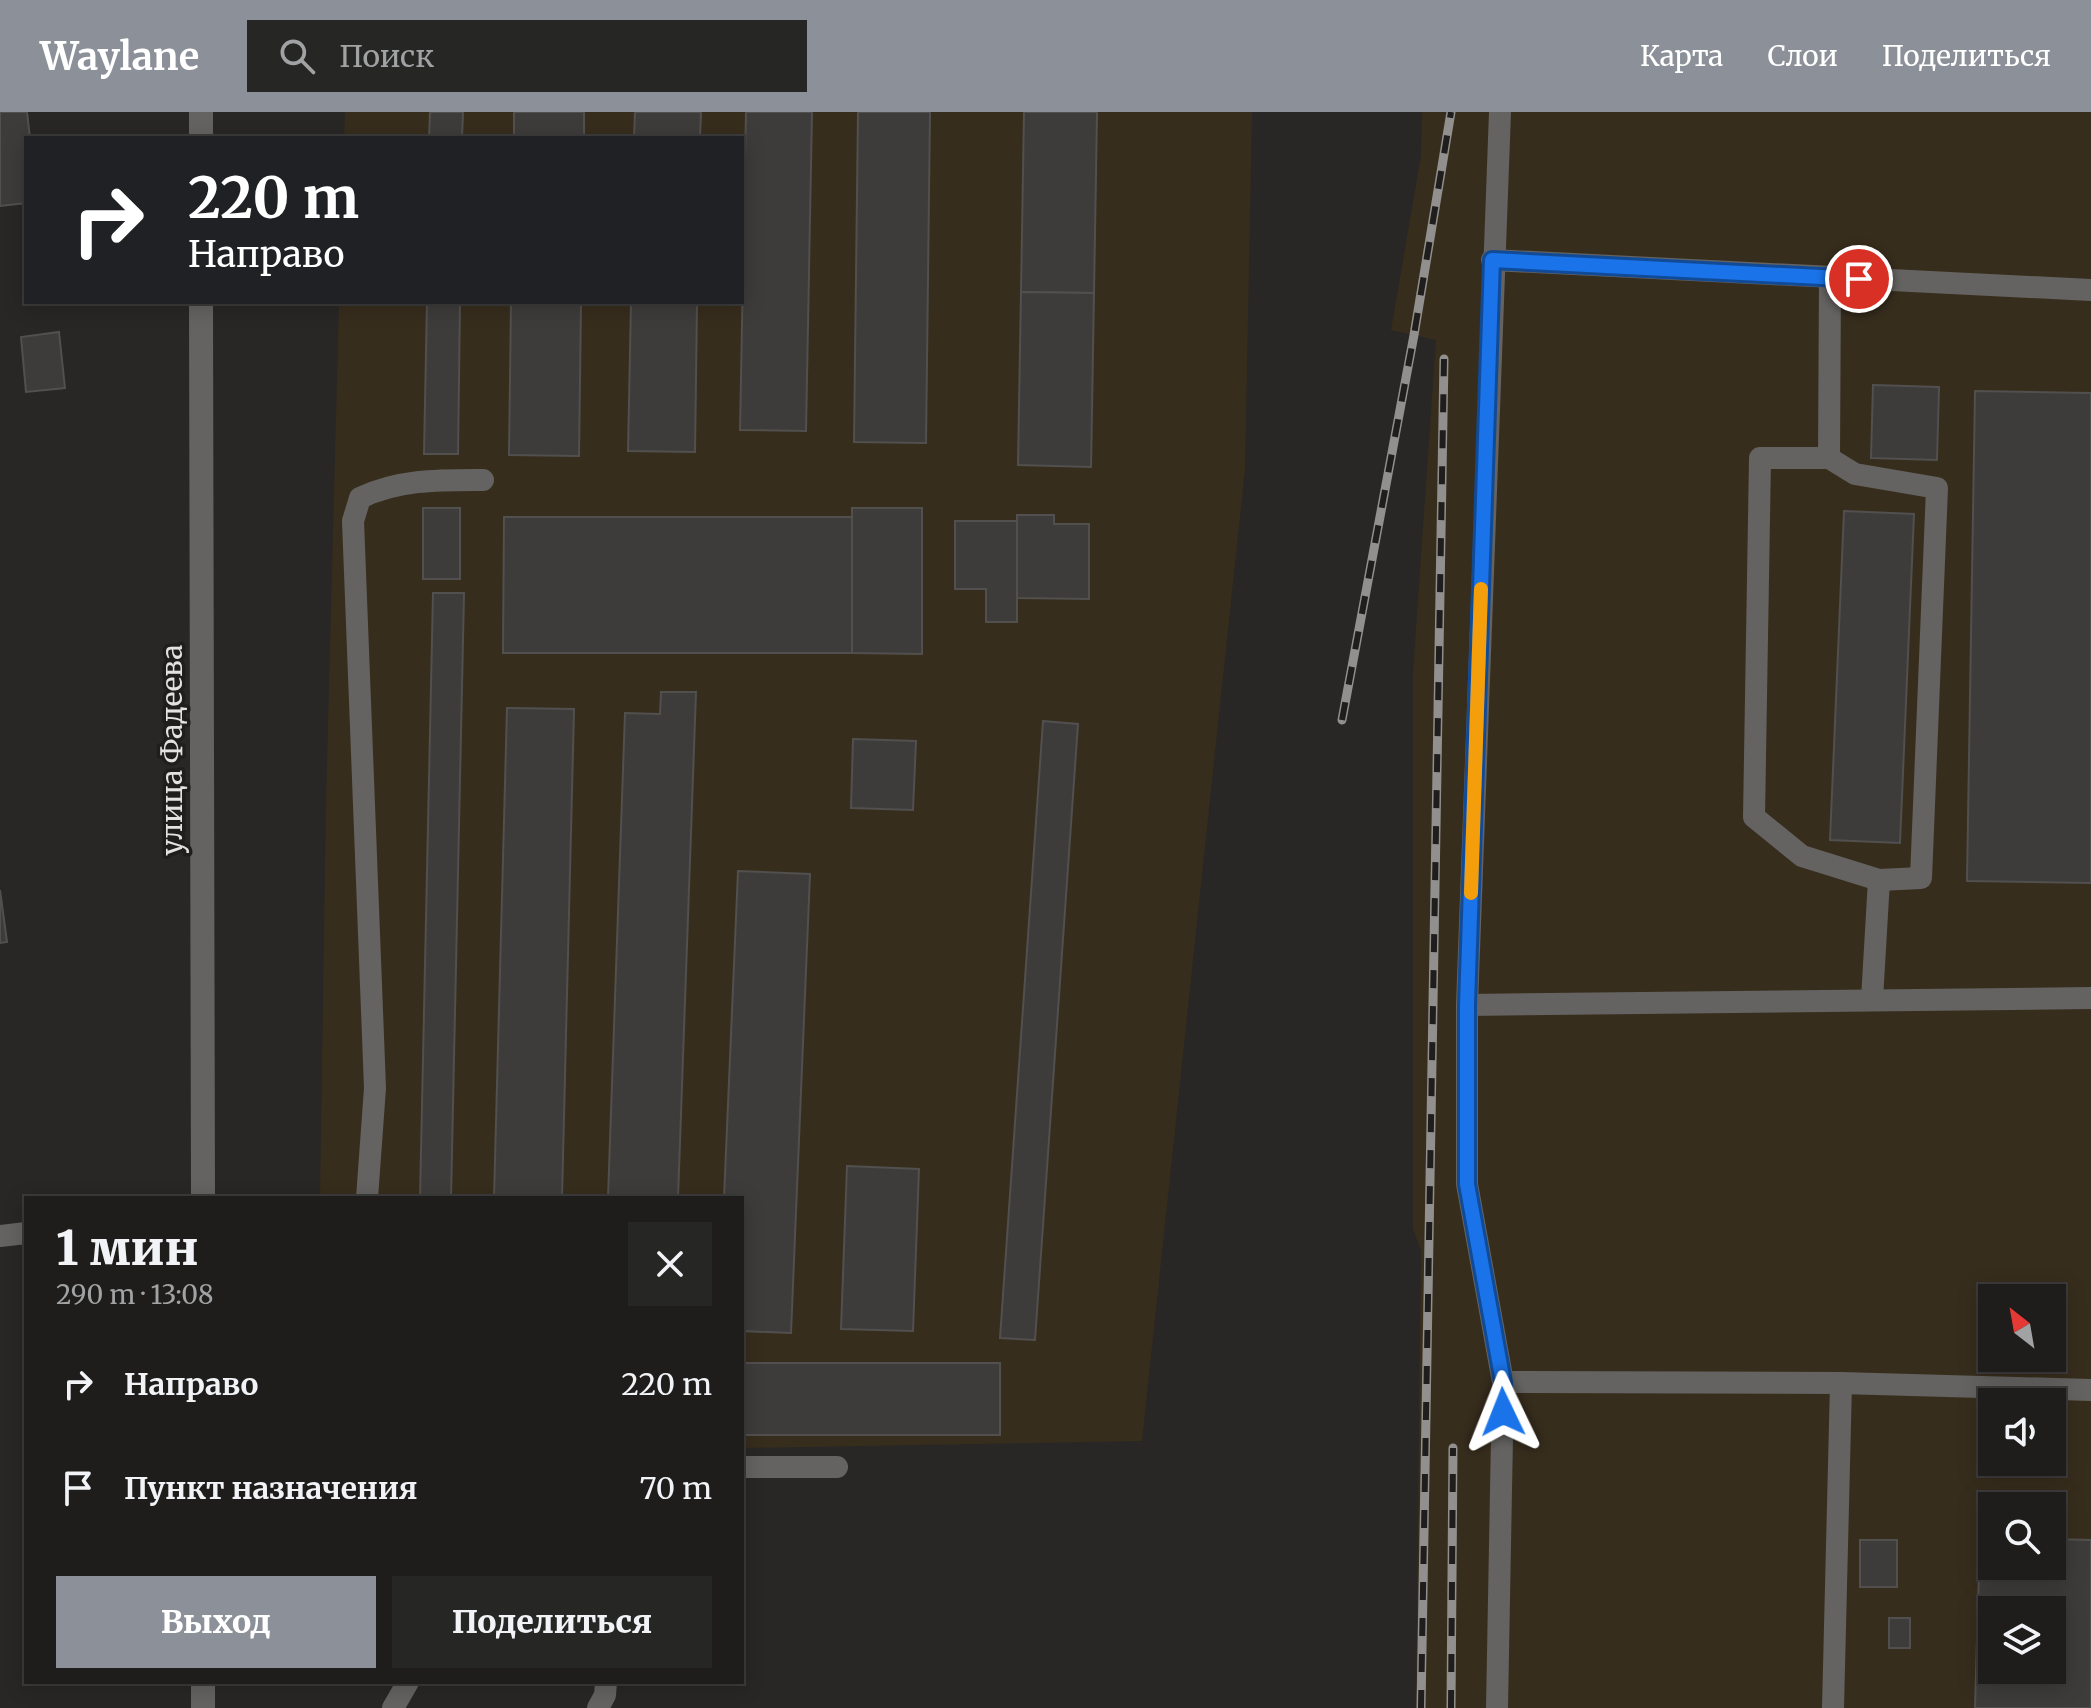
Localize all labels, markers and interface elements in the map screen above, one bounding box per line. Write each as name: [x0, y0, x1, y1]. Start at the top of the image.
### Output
search box: [247, 20, 807, 92]
text: Waylane: [40, 33, 199, 80]
icon: search: [275, 34, 319, 78]
text: Поиск: [339, 37, 434, 75]
text: Карта: [1640, 38, 1723, 74]
text: Слои: [1767, 38, 1838, 74]
text: Поделиться: [1882, 38, 2051, 74]
text: 220 m: [188, 163, 359, 233]
icon: right: [56, 168, 160, 272]
text: Направо: [188, 232, 344, 277]
pin: [1825, 245, 1893, 313]
icon: arrive: [1837, 257, 1881, 301]
street label: улица Фадеева: [154, 645, 190, 855]
text: 1 мин: [56, 1218, 199, 1278]
button: close: [628, 1222, 712, 1306]
text: 290 m · 13:08: [56, 1278, 213, 1311]
north arrow: [1978, 1284, 2066, 1372]
map controls: [1978, 1284, 2066, 1684]
icon: right: [56, 1362, 100, 1406]
text: Направо: [124, 1365, 258, 1403]
text: 220 m: [621, 1365, 712, 1403]
position arrow: [1461, 1370, 1545, 1454]
button: sound: [1978, 1388, 2066, 1476]
icon: arrive: [56, 1466, 100, 1510]
text: Пункт назначения: [124, 1469, 418, 1507]
text: 70 m: [639, 1469, 712, 1507]
button: search: [1978, 1492, 2066, 1580]
button: Выход: [56, 1576, 376, 1668]
button: Поделиться: [392, 1576, 712, 1668]
button: layers: [1978, 1596, 2066, 1684]

